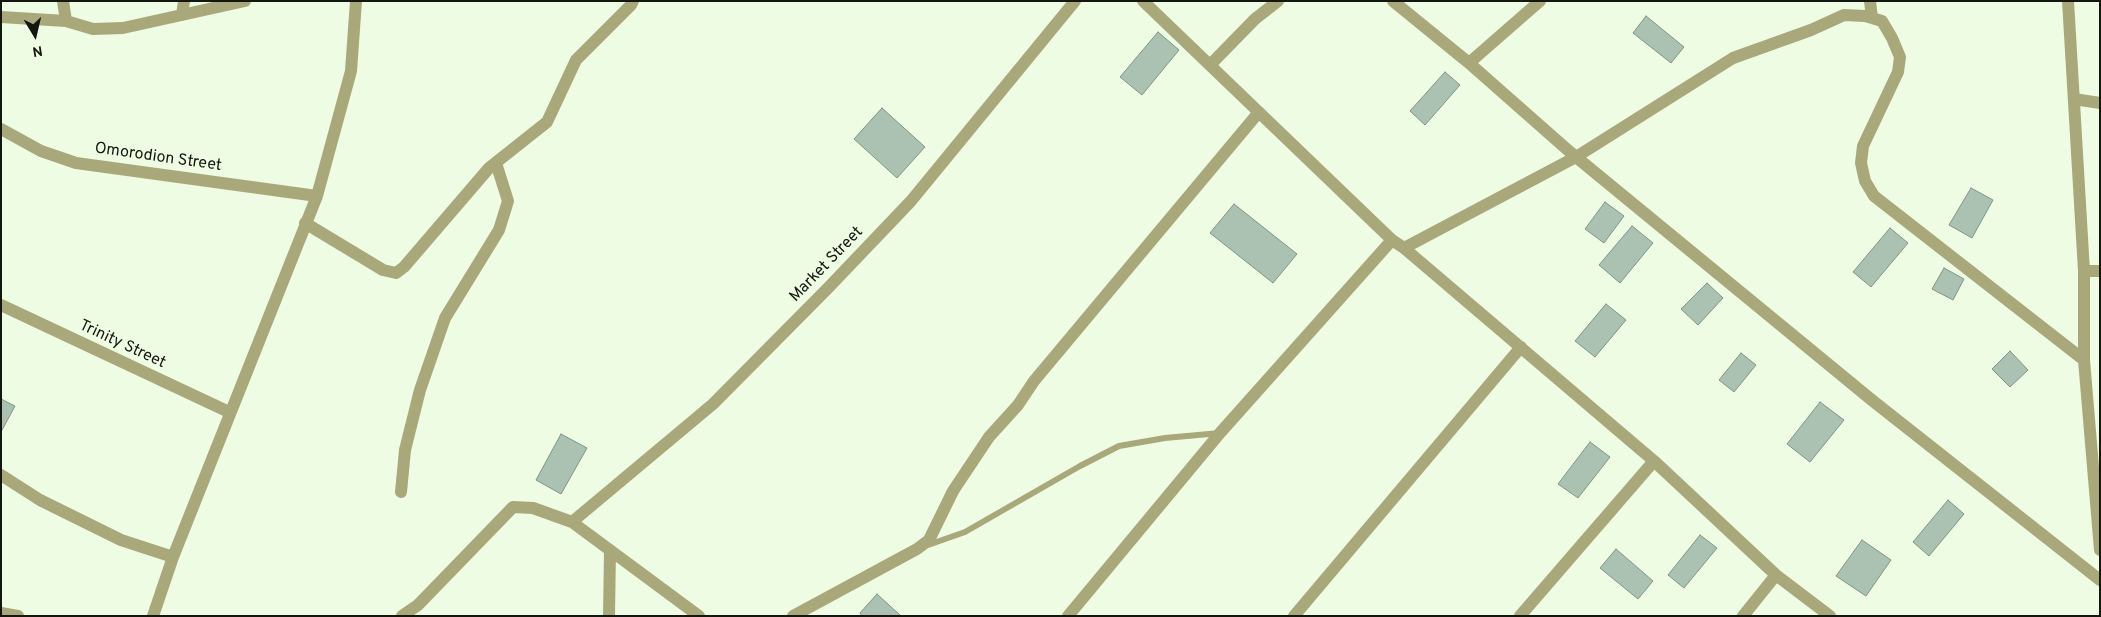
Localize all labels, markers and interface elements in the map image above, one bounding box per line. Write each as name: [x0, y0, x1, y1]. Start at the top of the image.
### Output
north arrow: [10, 10, 60, 60]
text: N: [31, 41, 44, 59]
street label: Omorodion Street: [93, 140, 223, 176]
street label: Market Street: [786, 223, 868, 307]
street label: Trinity Street: [76, 317, 168, 373]

